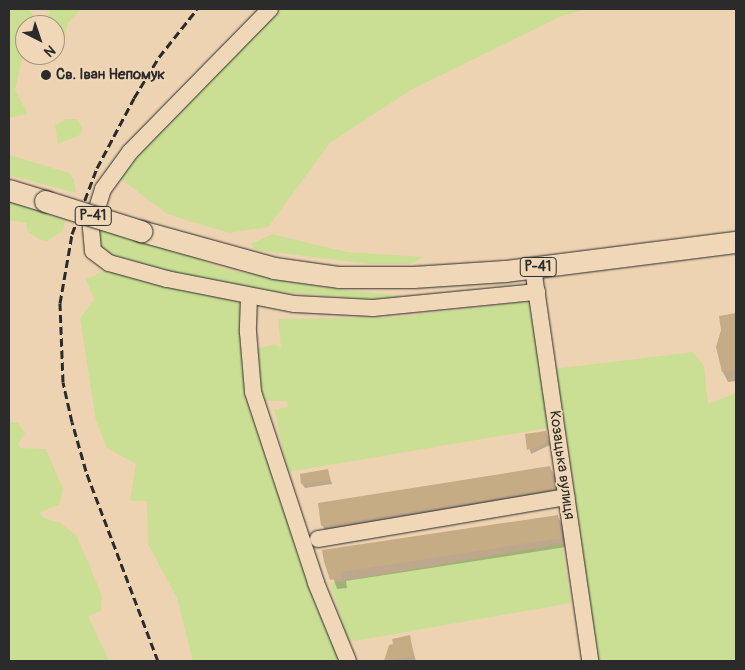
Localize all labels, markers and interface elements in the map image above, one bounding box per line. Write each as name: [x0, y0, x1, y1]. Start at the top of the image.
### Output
north arrow: [15, 15, 65, 65]
text: N: [40, 41, 59, 60]
place label: Св. Іван Непомук: [56, 66, 165, 84]
marker: Св. Іван Непомук: [40, 69, 52, 81]
road number: Р-41: [74, 205, 112, 228]
road number: Р-41: [519, 256, 557, 278]
street label: Козацька вулиця: [545, 409, 579, 521]

